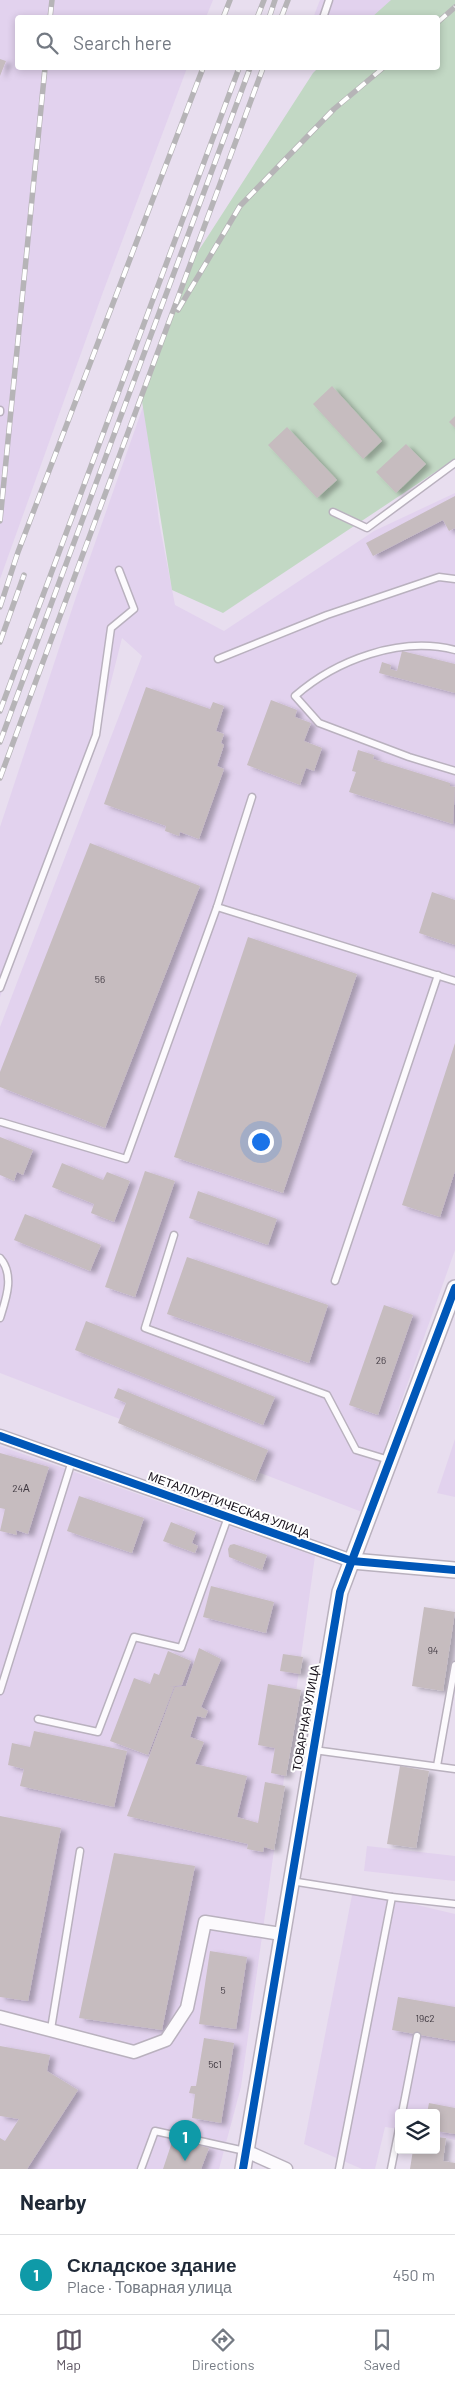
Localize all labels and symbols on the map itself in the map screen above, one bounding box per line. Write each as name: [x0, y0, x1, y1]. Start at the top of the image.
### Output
house number: 56: [95, 973, 105, 985]
your location: [248, 1129, 274, 1155]
house number: 26: [376, 1354, 386, 1366]
street label: МЕТАЛЛУРГИЧЕСКАЯ УЛИЦА: [146, 1468, 312, 1541]
house number: 24А: [12, 1482, 30, 1494]
house number: 94: [428, 1644, 438, 1656]
street label: ТОВАРНАЯ УЛИЦА: [289, 1663, 322, 1772]
house number: 5: [220, 1984, 226, 1996]
house number: 19с2: [415, 2012, 435, 2024]
house number: 5с1: [208, 2058, 222, 2070]
pin: 1: [169, 2120, 201, 2161]

